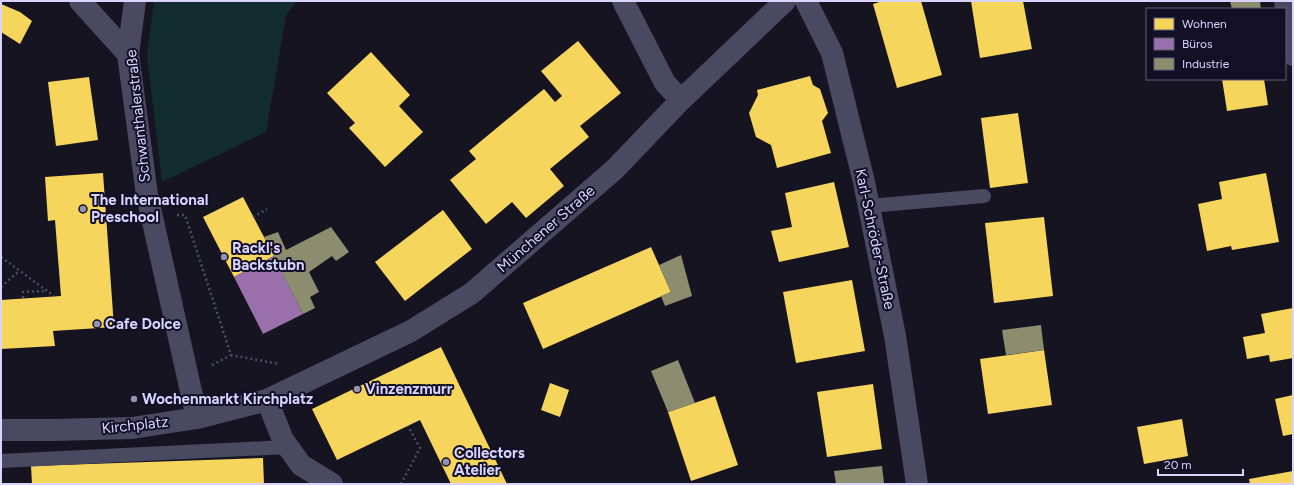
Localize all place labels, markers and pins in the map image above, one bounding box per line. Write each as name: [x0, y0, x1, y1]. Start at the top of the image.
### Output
place label: The International Preschool: [91, 191, 208, 226]
marker: The International Preschool: [78, 204, 88, 214]
place label: Rackl's Backstubn: [232, 239, 304, 274]
marker: Rackl's Backstubn: [219, 252, 229, 262]
place label: Cafe Dolce: [105, 315, 182, 333]
marker: Cafe Dolce: [92, 319, 102, 329]
place label: Vinzenzmurr: [365, 380, 453, 398]
marker: Vinzenzmurr: [352, 384, 362, 394]
place label: Wochenmarkt Kirchplatz: [142, 390, 313, 408]
marker: Wochenmarkt Kirchplatz: [129, 394, 139, 404]
place label: Collectors Atelier: [454, 444, 525, 479]
marker: Collectors Atelier: [441, 457, 451, 467]

